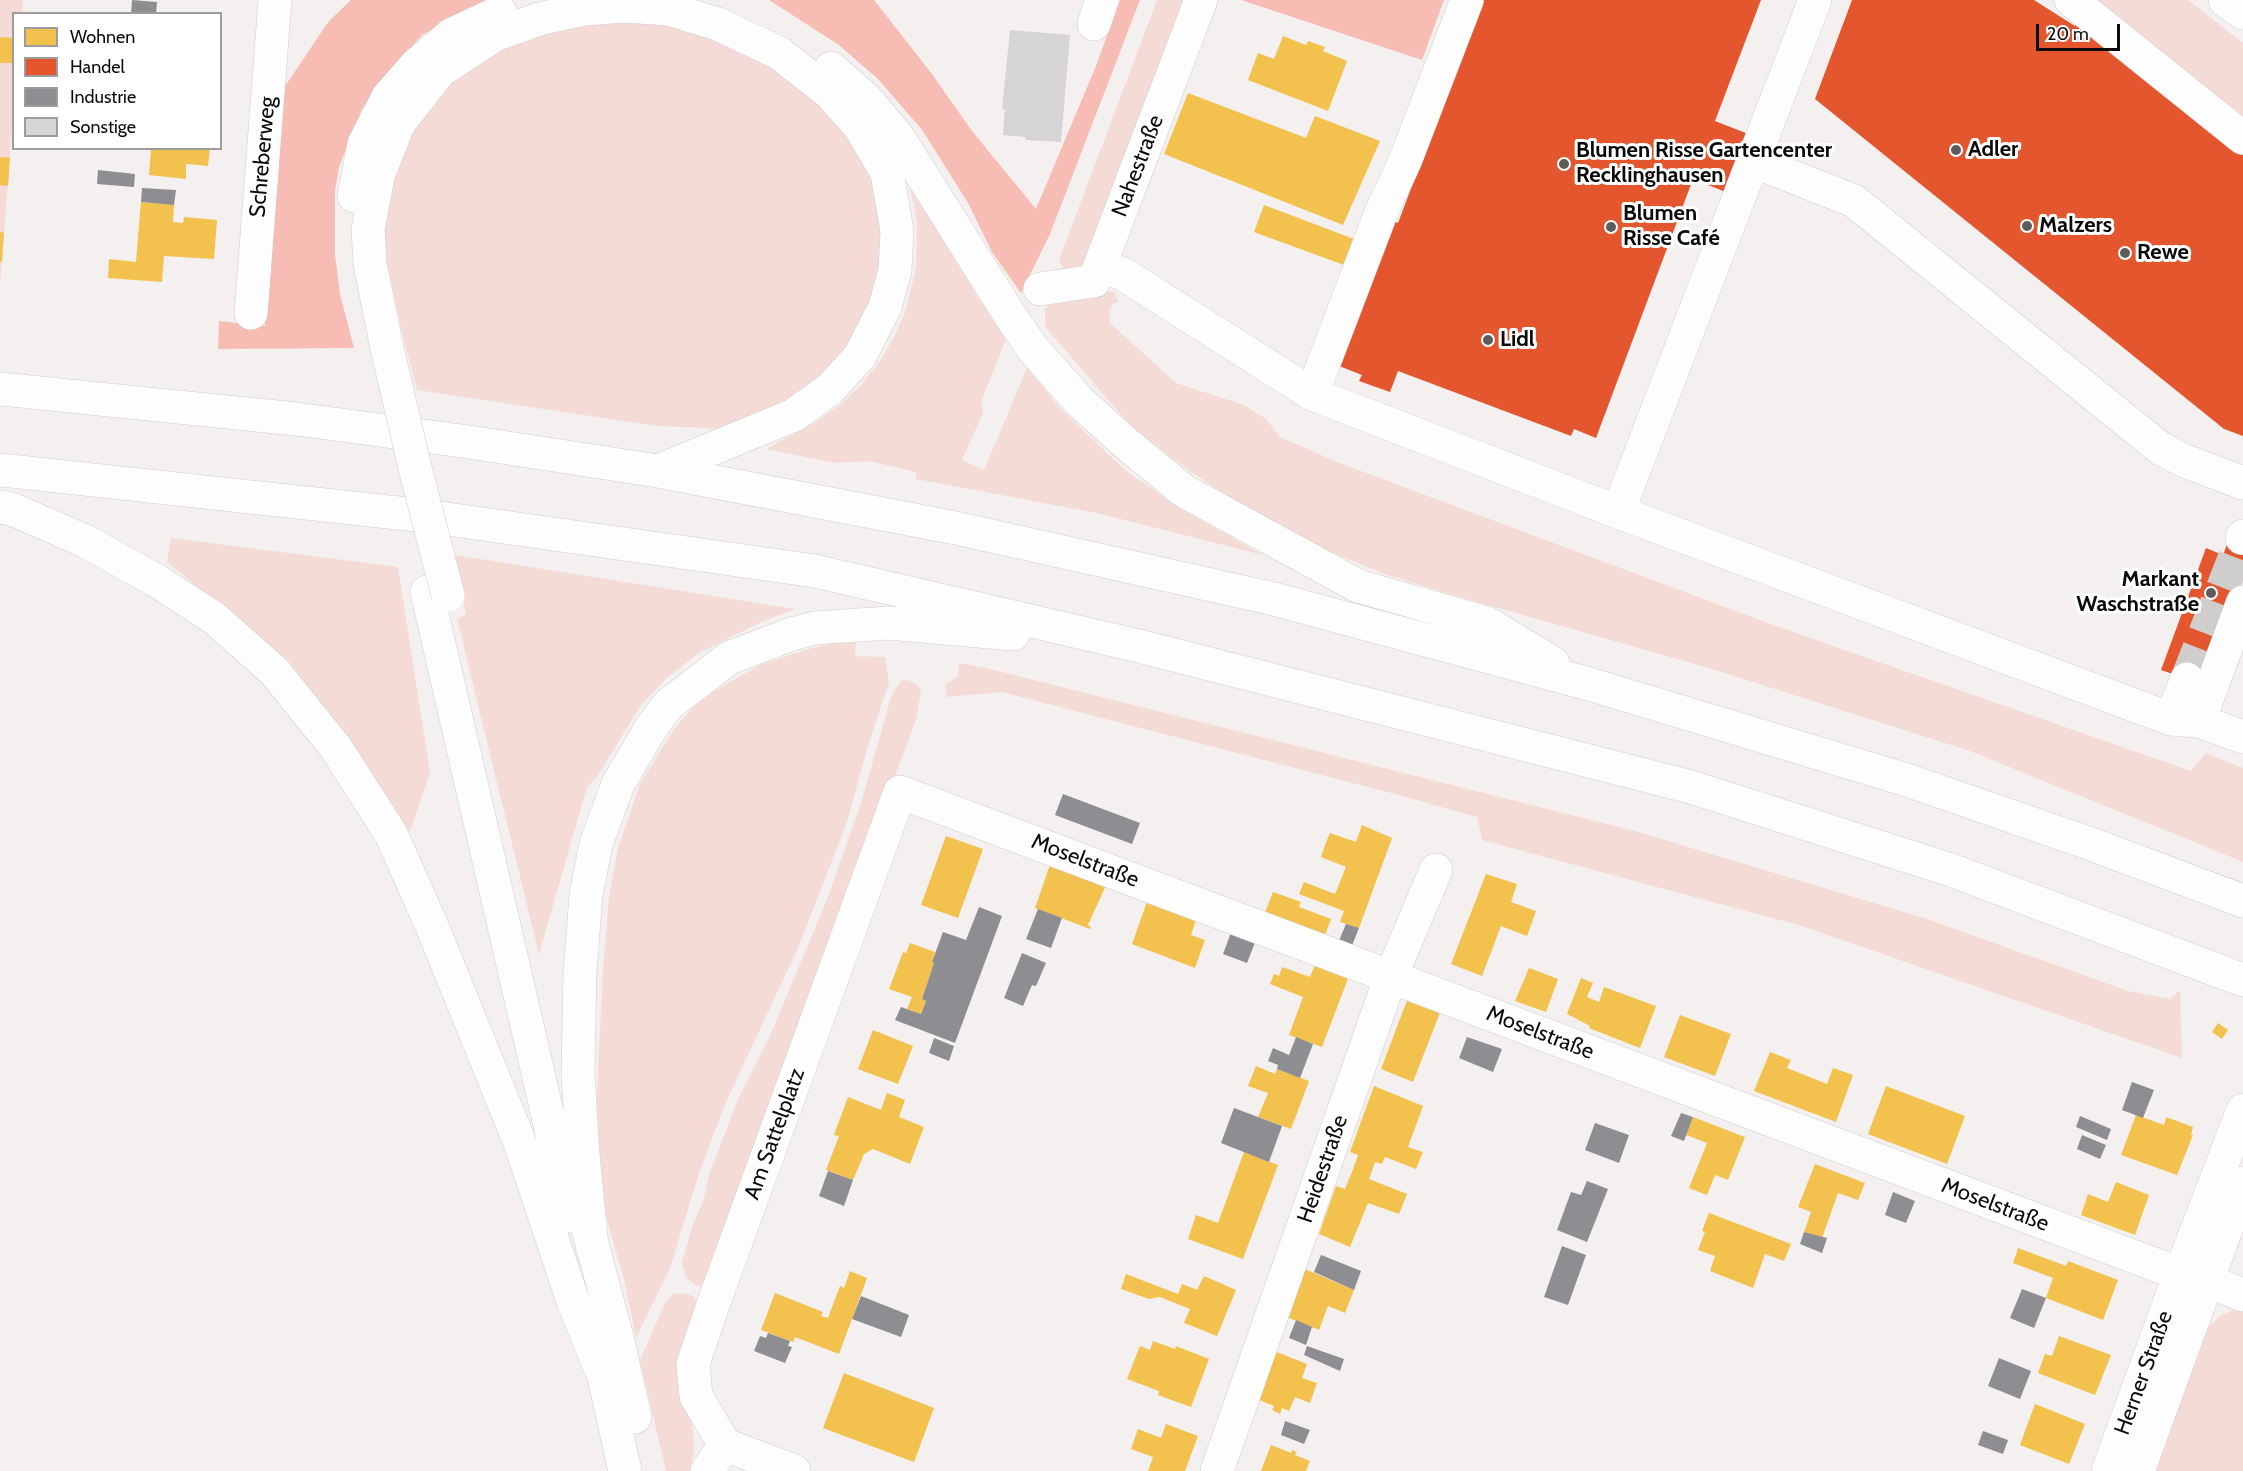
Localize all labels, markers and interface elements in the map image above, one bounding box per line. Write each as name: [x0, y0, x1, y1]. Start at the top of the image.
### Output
legend: [12, 12, 222, 150]
scale bar: [2039, 12, 2123, 50]
text: 20 m: [2047, 23, 2089, 45]
text: Wohnen: [70, 26, 135, 48]
text: Handel: [70, 56, 125, 78]
text: Industrie: [70, 86, 136, 108]
street label: Schreberweg: [245, 95, 281, 219]
street label: Nahestraße: [1107, 111, 1169, 221]
text: Sonstige: [70, 116, 136, 138]
place label: Adler: [1968, 137, 2018, 163]
place label: Blumen Risse Gartencenter Recklinghausen: [1576, 138, 1832, 190]
marker: Adler: [1949, 143, 1963, 157]
marker: Blumen Risse Gartencenter Recklinghausen: [1557, 157, 1571, 171]
place label: Blumen Risse Café: [1623, 201, 1720, 252]
place label: Malzers: [2039, 213, 2112, 239]
marker: Malzers: [2020, 219, 2034, 233]
marker: Blumen Risse Café: [1604, 220, 1618, 234]
place label: Rewe: [2137, 240, 2189, 266]
marker: Rewe: [2118, 246, 2132, 260]
place label: Lidl: [1500, 327, 1535, 353]
marker: Lidl: [1481, 333, 1495, 347]
place label: Markant Waschstraße: [2076, 567, 2199, 618]
marker: Markant Waschstraße: [2204, 586, 2218, 600]
street label: Moselstraße: [1028, 828, 1142, 894]
street label: Moselstraße: [1483, 1000, 1597, 1066]
street label: Am Sattelplatz: [739, 1065, 811, 1203]
street label: Heidestraße: [1292, 1112, 1354, 1226]
street label: Moselstraße: [1938, 1172, 2052, 1238]
street label: Herner Straße: [2109, 1307, 2179, 1439]

